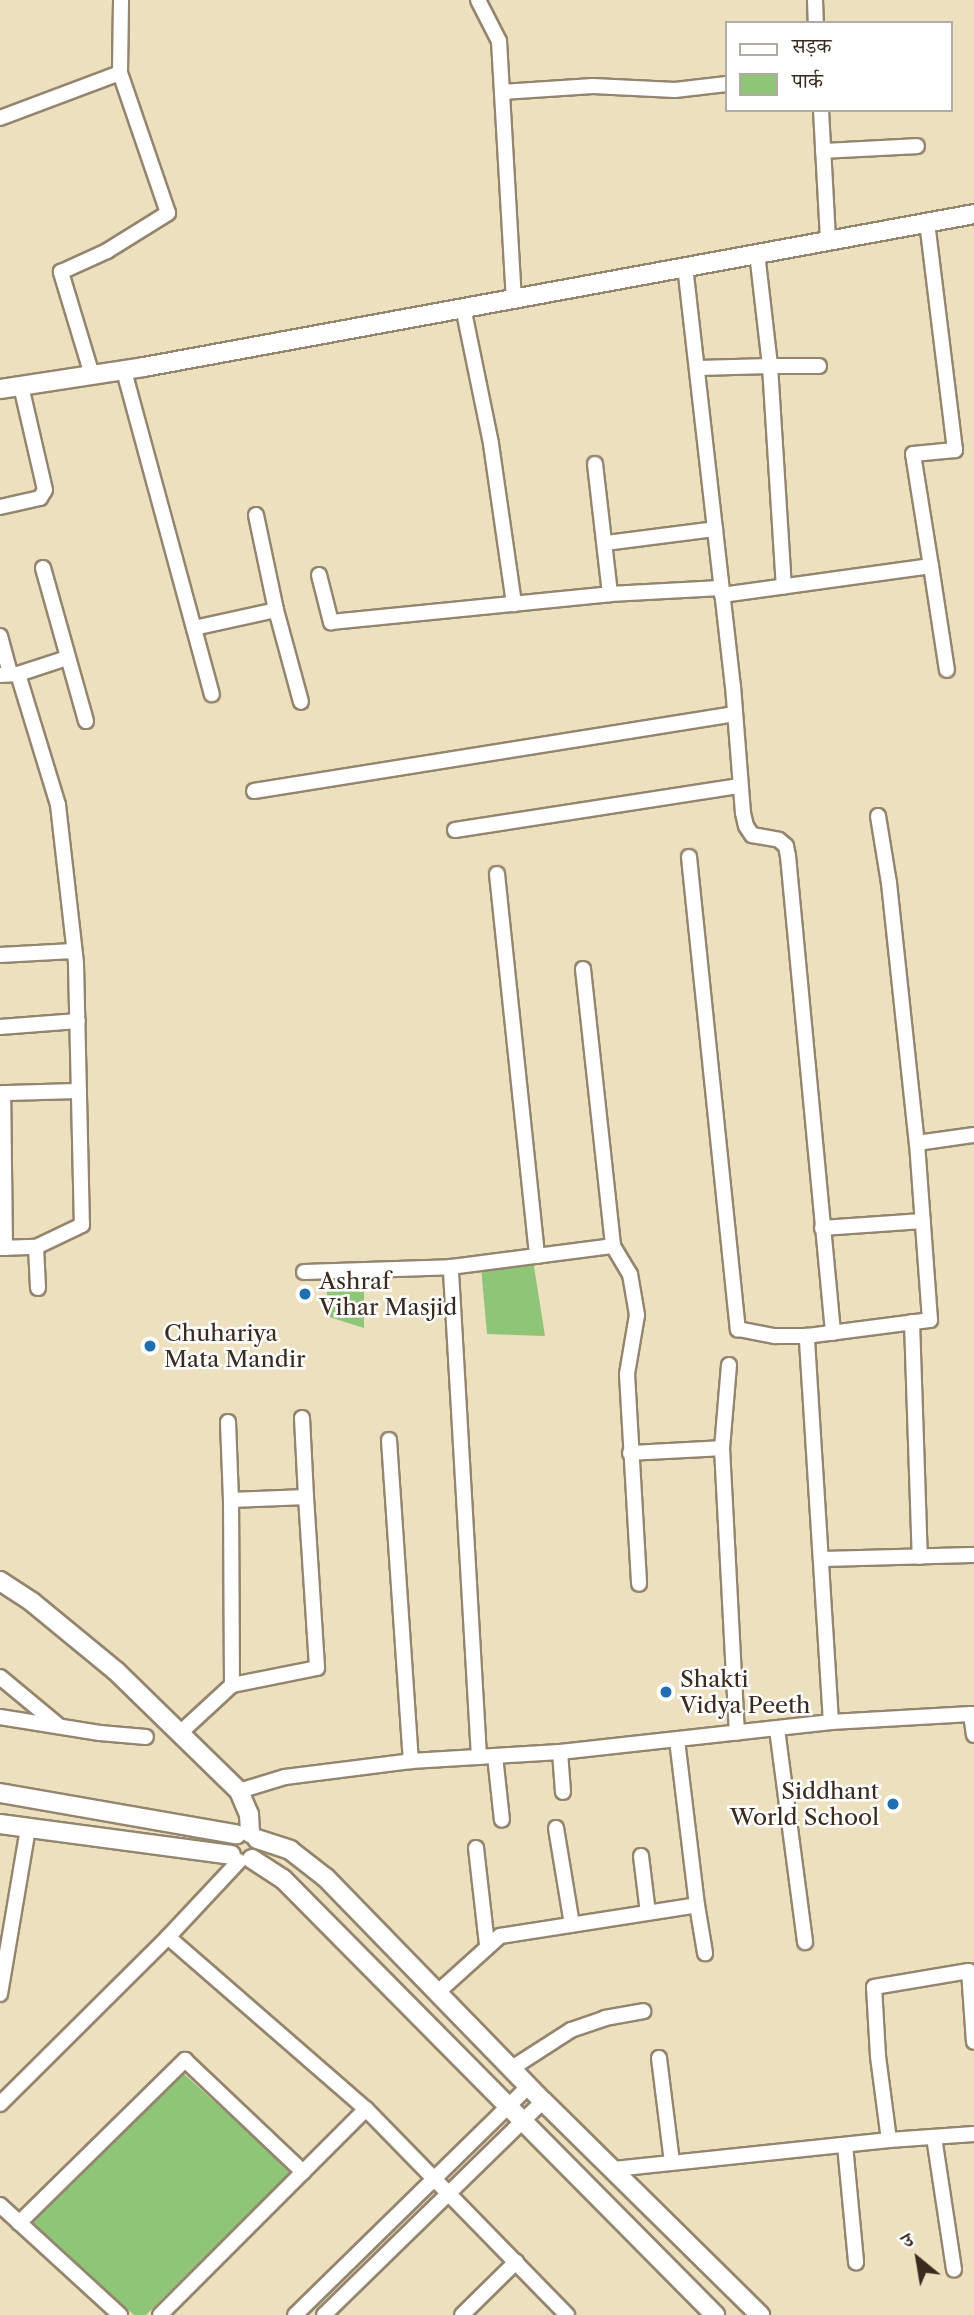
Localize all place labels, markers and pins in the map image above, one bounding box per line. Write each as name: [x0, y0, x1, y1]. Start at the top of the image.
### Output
place label: Ashraf Vihar Masjid: [319, 1267, 458, 1321]
marker: Ashraf Vihar Masjid: [297, 1286, 313, 1302]
place label: Chuhariya Mata Mandir: [164, 1319, 306, 1373]
marker: Chuhariya Mata Mandir: [142, 1338, 158, 1354]
place label: Shakti Vidya Peeth: [680, 1665, 811, 1719]
marker: Shakti Vidya Peeth: [658, 1684, 674, 1700]
place label: Siddhant World School: [730, 1777, 879, 1831]
marker: Siddhant World School: [885, 1796, 901, 1812]

